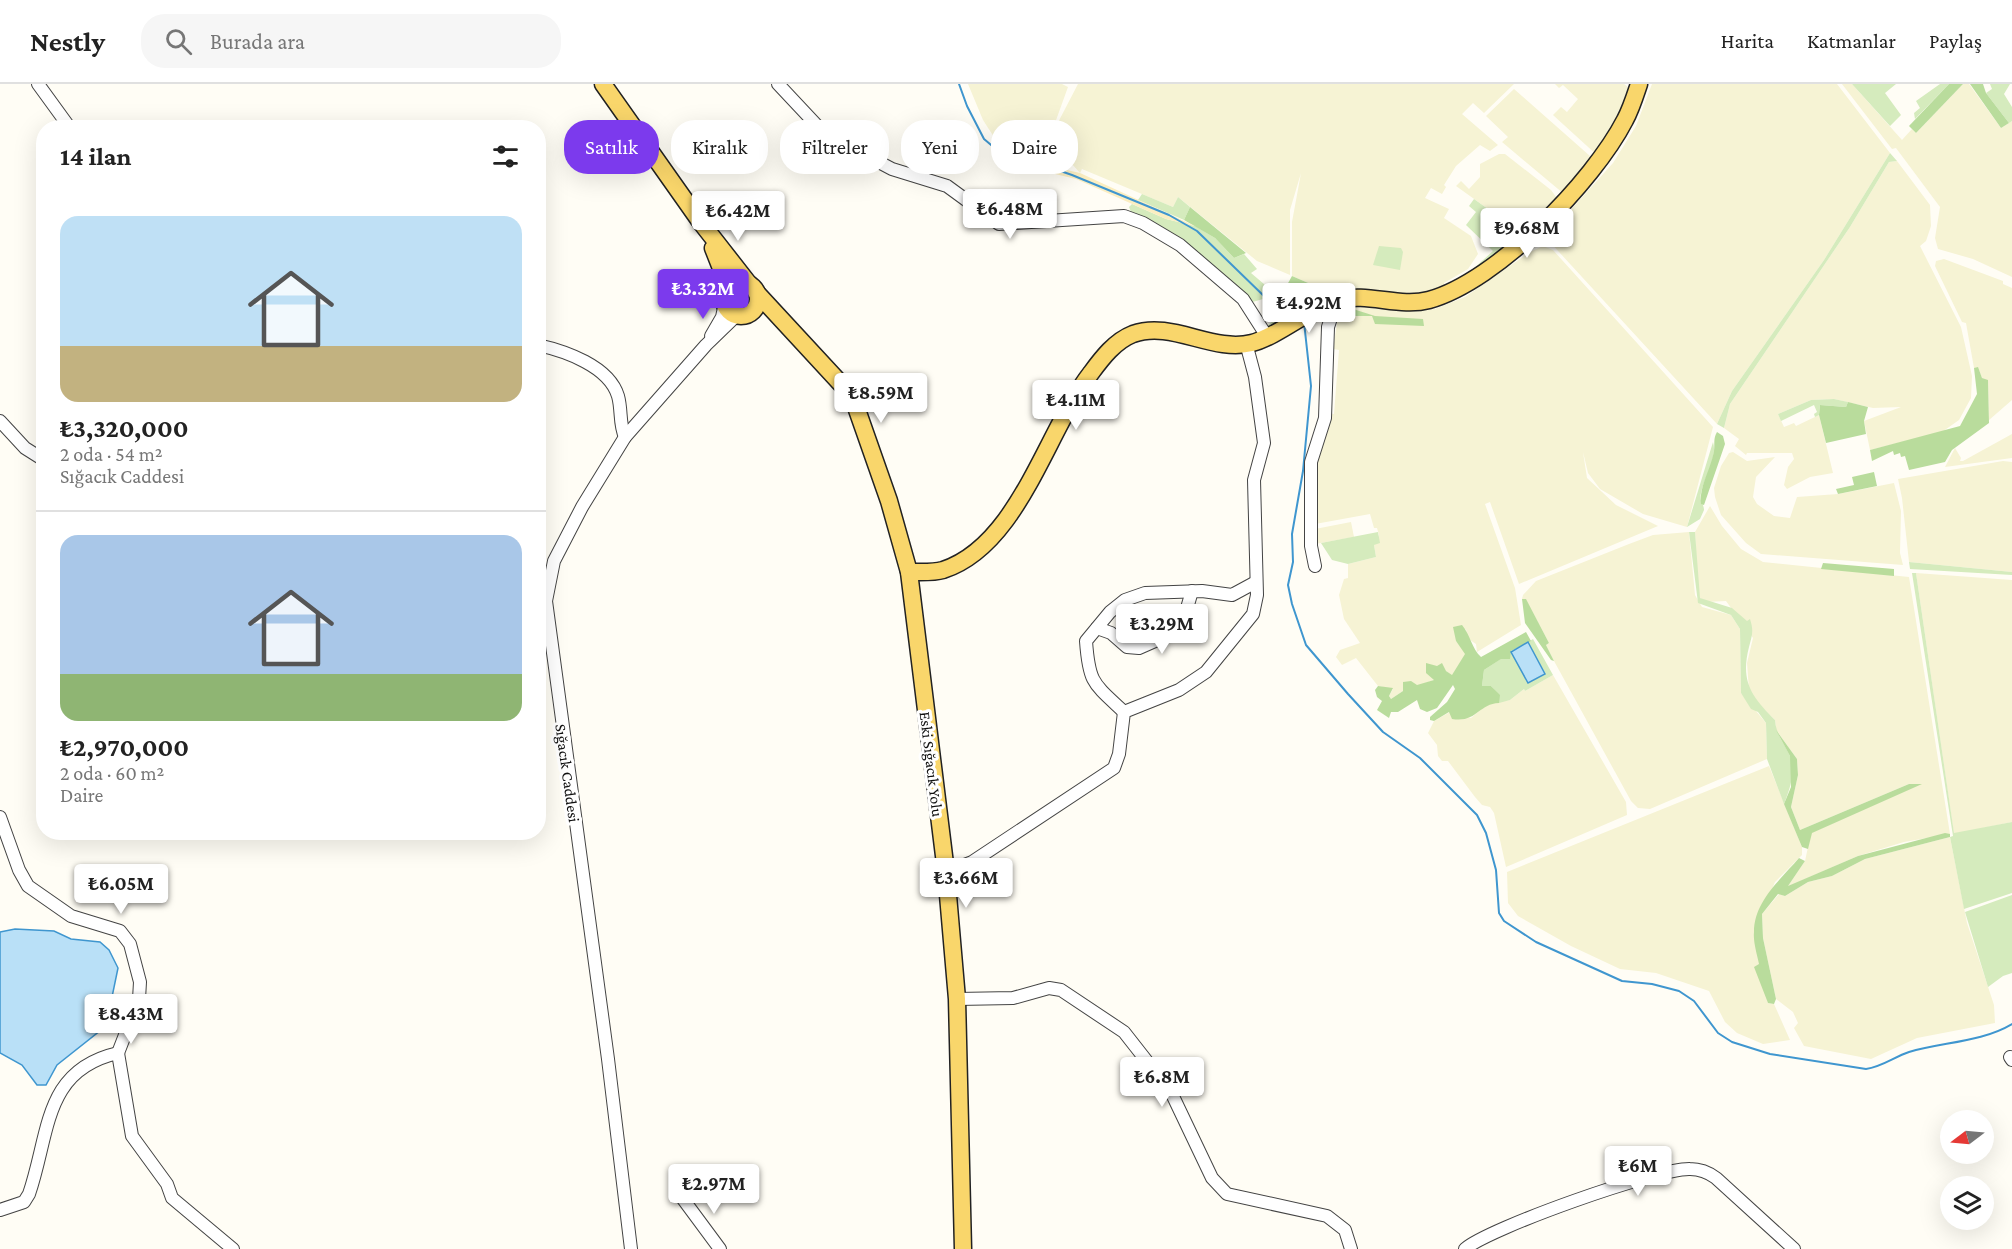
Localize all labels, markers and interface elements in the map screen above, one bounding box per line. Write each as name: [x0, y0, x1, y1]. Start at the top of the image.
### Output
search box: [141, 14, 561, 68]
icon: search: [162, 25, 195, 58]
text: Nestly: [30, 26, 105, 57]
text: Burada ara: [210, 29, 305, 54]
text: Harita: [1721, 29, 1774, 53]
text: Katmanlar: [1807, 29, 1896, 53]
text: Paylaş: [1929, 29, 1982, 53]
chip: Satılık: [564, 120, 659, 174]
chip: Kiralık: [671, 120, 768, 174]
chip: Filtreler: [780, 120, 889, 174]
chip: Yeni: [901, 120, 979, 174]
chip: Daire: [991, 120, 1078, 174]
icon: filters: [489, 140, 522, 173]
text: 14 ilan: [60, 142, 131, 171]
pin: ₺6.48M: [961, 189, 1059, 240]
pin: ₺6.42M: [689, 191, 787, 242]
text: ₺6.48M: [977, 197, 1043, 219]
text: ₺6.42M: [706, 199, 770, 221]
pin: ₺9.68M: [1478, 208, 1576, 259]
text: ₺9.68M: [1494, 216, 1560, 238]
icon: home: [237, 255, 345, 363]
pin: ₺3.32M: [654, 269, 752, 320]
text: ₺3.32M: [672, 277, 734, 299]
pin: ₺4.92M: [1260, 283, 1358, 334]
text: ₺4.92M: [1276, 291, 1342, 313]
pin: ₺8.59M: [832, 373, 930, 424]
pin: ₺4.11M: [1027, 380, 1125, 431]
text: ₺8.59M: [848, 381, 914, 403]
text: ₺4.11M: [1046, 388, 1106, 410]
text: ₺3,320,000: [60, 414, 189, 443]
text: 2 oda · 54 m²: [60, 443, 163, 465]
text: Sığacık Caddesi: [60, 465, 184, 487]
icon: home: [237, 574, 345, 682]
pin: ₺3.29M: [1113, 604, 1211, 655]
text: ₺3.29M: [1130, 612, 1194, 634]
street label: Eski Sığacık Yolu: [916, 710, 946, 818]
street label: Sığacık Caddesi: [551, 723, 583, 824]
text: ₺2,970,000: [60, 733, 189, 762]
text: 2 oda · 60 m²: [60, 762, 164, 784]
text: Daire: [60, 784, 103, 806]
pin: ₺3.66M: [917, 858, 1015, 909]
pin: ₺6.05M: [72, 864, 170, 915]
text: ₺3.66M: [934, 866, 998, 888]
text: ₺6.05M: [88, 872, 154, 894]
pin: ₺8.43M: [82, 994, 180, 1045]
text: ₺8.43M: [99, 1002, 163, 1024]
pin: ₺6.8M: [1120, 1057, 1204, 1108]
text: ₺6.8M: [1134, 1065, 1190, 1087]
north arrow: [1940, 1110, 1994, 1164]
map controls: [1940, 1110, 1994, 1230]
pin: ₺6M: [1609, 1146, 1667, 1197]
text: ₺6M: [1619, 1154, 1657, 1176]
pin: ₺2.97M: [665, 1164, 763, 1215]
text: ₺2.97M: [682, 1172, 746, 1194]
button: layers: [1940, 1176, 1994, 1230]

